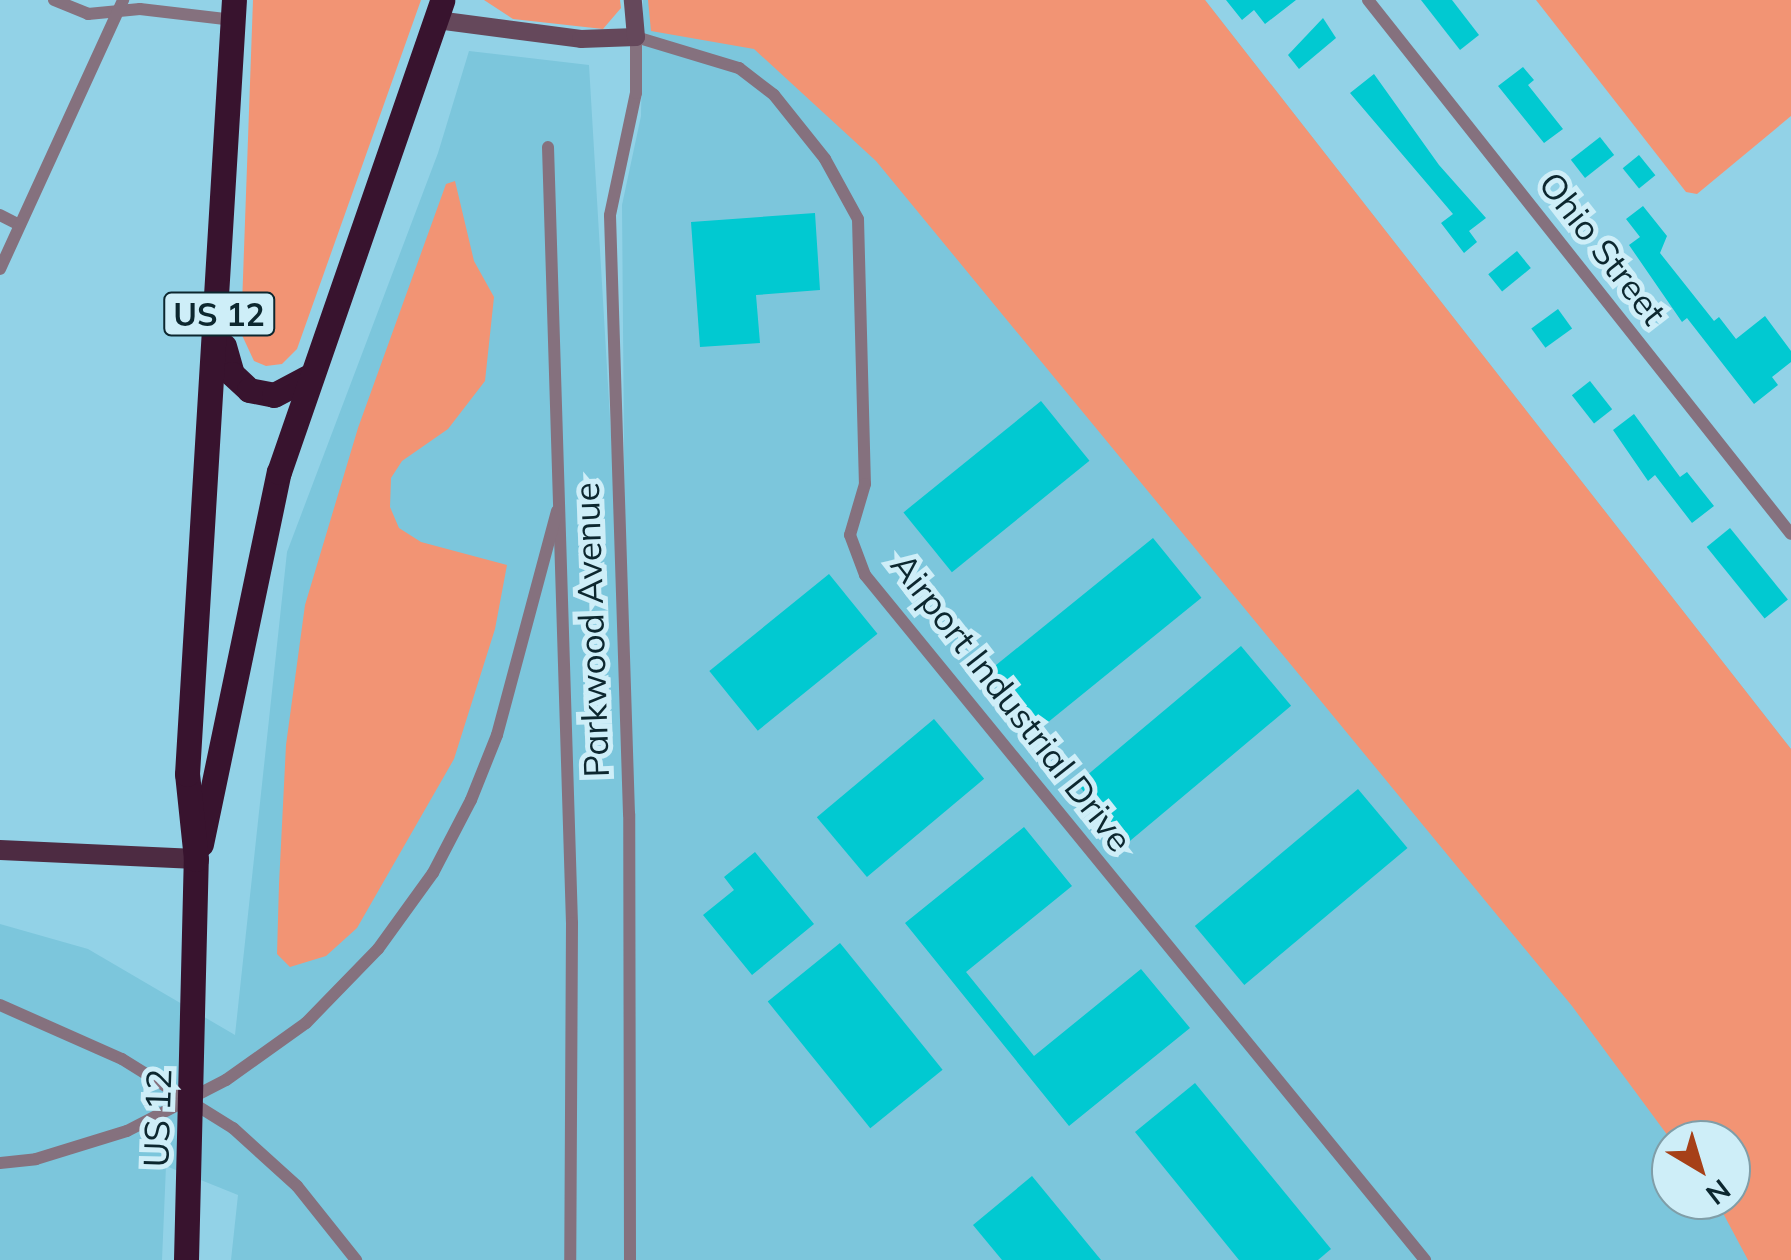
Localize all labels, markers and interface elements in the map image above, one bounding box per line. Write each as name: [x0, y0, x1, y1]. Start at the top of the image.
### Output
street label: Ohio Street: [1530, 163, 1676, 333]
road number: US 12: [162, 287, 276, 341]
street label: Parkwood Avenue: [565, 482, 617, 778]
street label: Airport Industrial Drive: [882, 544, 1142, 860]
street label: US 12: [134, 1068, 180, 1168]
north arrow: [1651, 1120, 1751, 1220]
text: N: [1699, 1172, 1738, 1213]

